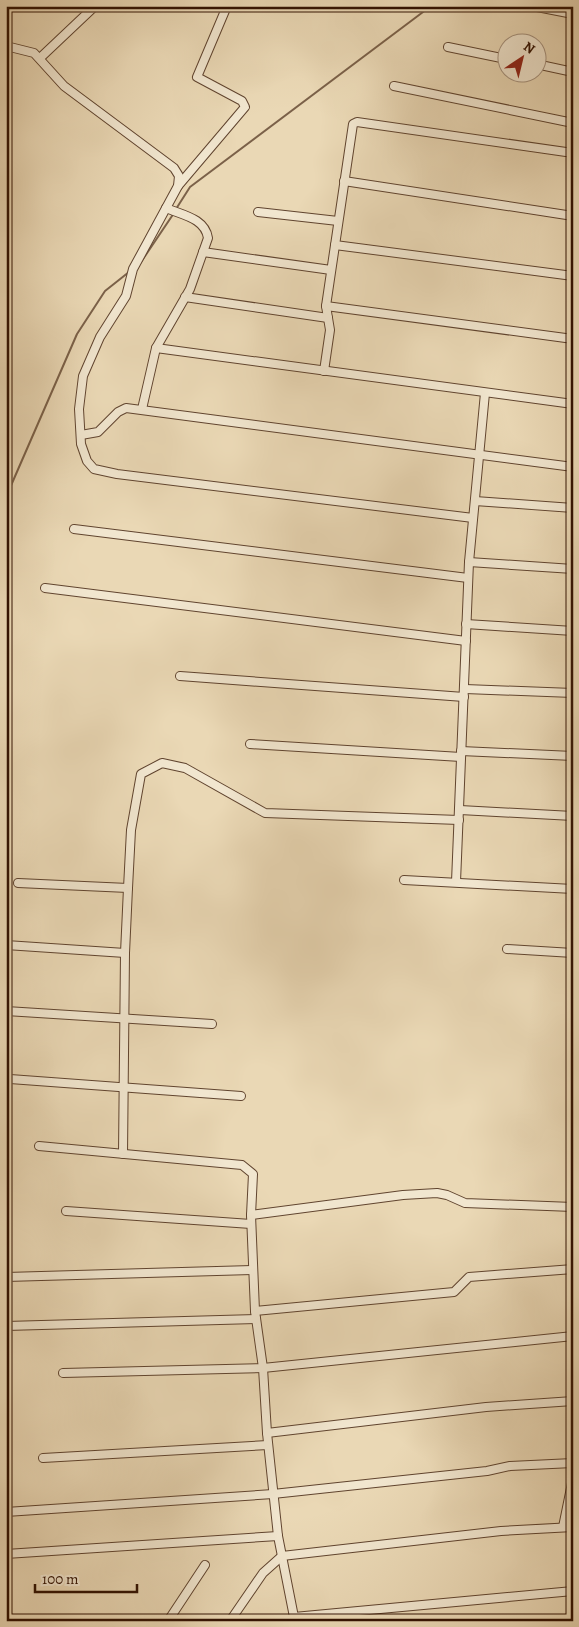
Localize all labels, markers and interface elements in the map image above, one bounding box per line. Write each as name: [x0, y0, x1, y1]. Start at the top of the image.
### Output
north arrow: [496, 32, 546, 82]
text: N: [520, 37, 539, 58]
scale bar: [35, 1562, 138, 1594]
text: 100 m: [42, 1569, 79, 1589]

